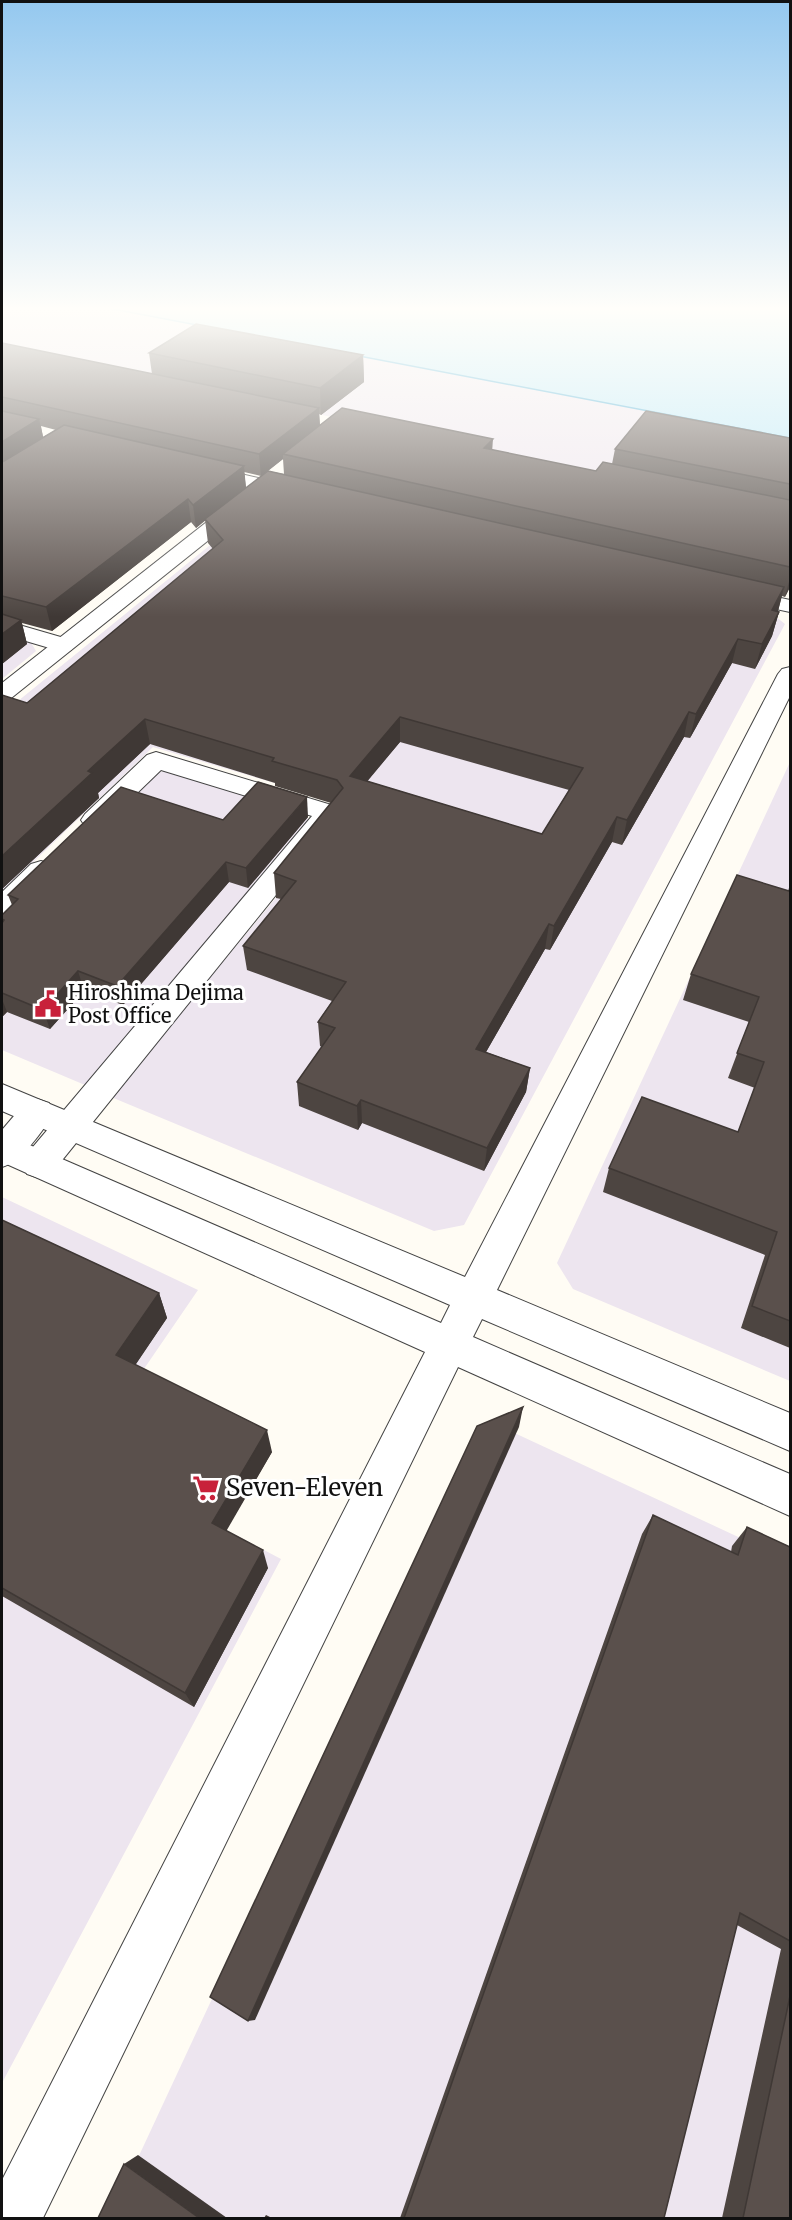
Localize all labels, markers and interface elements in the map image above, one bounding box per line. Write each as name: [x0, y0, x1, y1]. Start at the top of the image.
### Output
place label: Hiroshima Dejima Post Office: [68, 980, 244, 1028]
public building icon: Hiroshima Dejima Post Office: [33, 989, 63, 1019]
place label: Seven-Eleven: [226, 1472, 383, 1503]
supermarket icon: Seven-Eleven: [191, 1473, 221, 1503]

